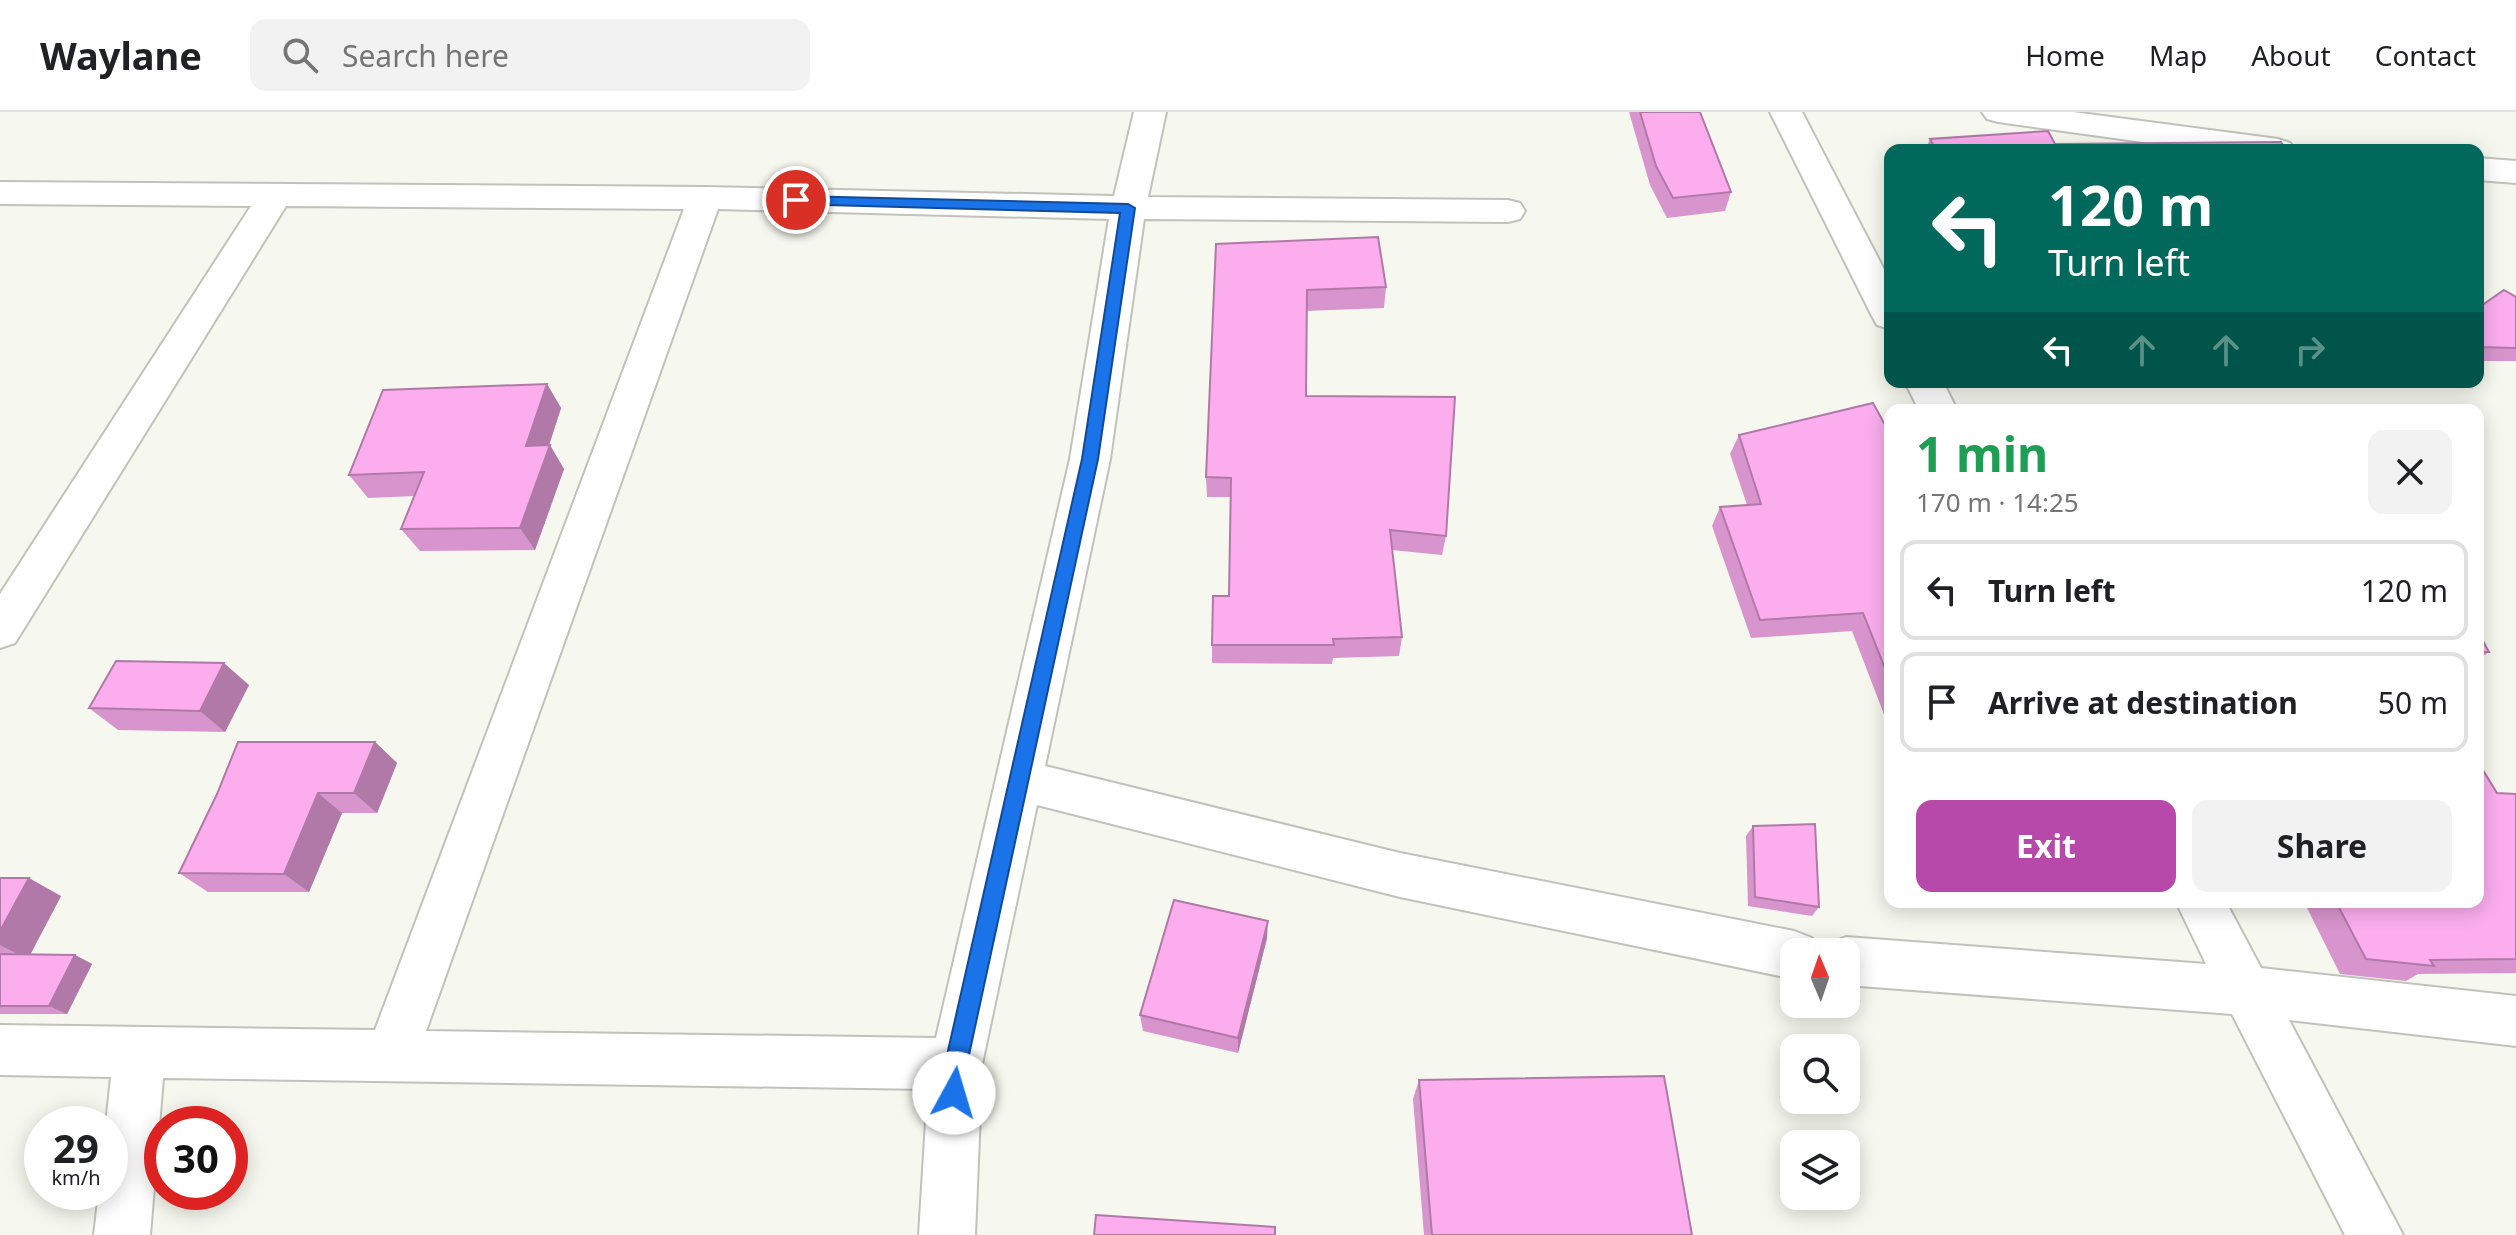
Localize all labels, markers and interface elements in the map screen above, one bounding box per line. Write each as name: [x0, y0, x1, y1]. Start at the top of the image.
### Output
search box: [250, 19, 810, 91]
text: Waylane: [40, 29, 202, 81]
icon: search: [278, 33, 322, 77]
text: Search here: [342, 35, 509, 76]
text: Home: [2025, 36, 2105, 74]
text: Map: [2149, 36, 2207, 74]
text: About: [2251, 36, 2331, 74]
text: Contact: [2375, 36, 2476, 74]
pin: [762, 166, 830, 234]
text: 120 m: [2048, 166, 2213, 242]
icon: left: [1916, 176, 2020, 280]
icon: arrive: [774, 178, 818, 222]
text: Turn left: [2048, 238, 2190, 287]
icon: left: [2036, 328, 2080, 372]
icon: ahead: [2120, 328, 2164, 372]
icon: ahead: [2204, 328, 2248, 372]
icon: right: [2288, 328, 2332, 372]
text: 1 min: [1916, 421, 2048, 486]
button: close: [2368, 430, 2452, 514]
text: 170 m · 14:25: [1916, 484, 2079, 520]
icon: left: [1920, 568, 1964, 612]
text: Turn left: [1988, 570, 2116, 611]
text: 120 m: [2361, 570, 2448, 611]
icon: arrive: [1920, 680, 1964, 724]
text: Arrive at destination: [1988, 682, 2298, 723]
text: 50 m: [2378, 682, 2448, 723]
button: Exit: [1916, 800, 2176, 892]
button: Share: [2192, 800, 2452, 892]
north arrow: [1780, 938, 1860, 1018]
map controls: [1780, 938, 1860, 1210]
button: search: [1780, 1034, 1860, 1114]
position arrow: [912, 1051, 996, 1135]
speed limit sign: 30: [144, 1106, 248, 1210]
text: 29: [53, 1120, 99, 1175]
button: layers: [1780, 1130, 1860, 1210]
text: km/h: [51, 1164, 101, 1191]

